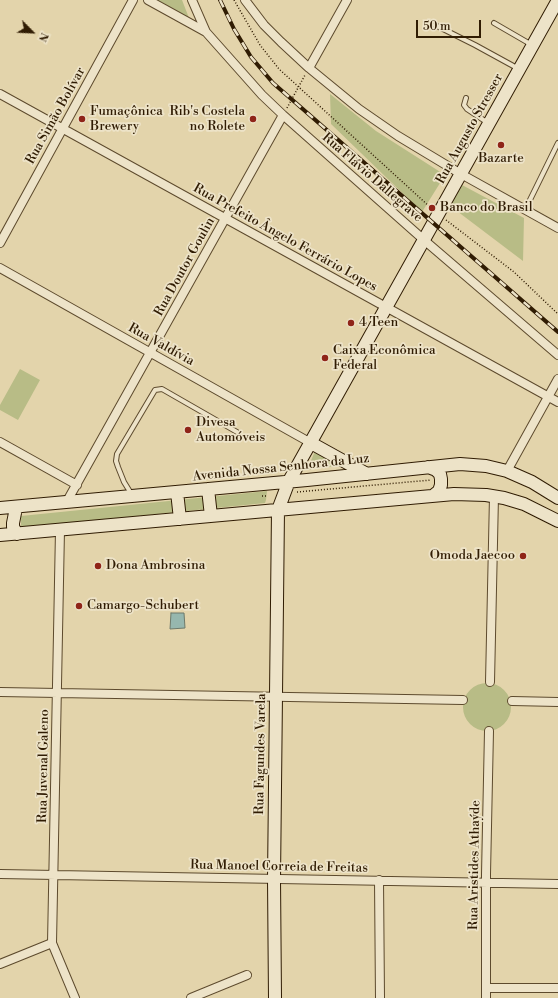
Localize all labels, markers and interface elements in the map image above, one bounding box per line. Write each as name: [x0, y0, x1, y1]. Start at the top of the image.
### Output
north arrow: [12, 12, 52, 52]
scale bar: [418, 12, 483, 38]
text: 50 m: [423, 19, 451, 34]
text: N: [35, 30, 51, 44]
street label: Rua Simão Bolívar: [23, 65, 89, 167]
street label: Rua Augusto Stresser: [433, 71, 507, 187]
place label: Fumaçônica Brewery: [90, 104, 163, 135]
place label: Rib's Costela no Rolete: [170, 104, 245, 135]
marker: Fumaçônica Brewery: [77, 114, 87, 124]
marker: Rib's Costela no Rolete: [248, 114, 258, 124]
street label: Rua Flávio Dallegrave: [319, 130, 425, 226]
marker: Bazarte: [496, 140, 506, 150]
place label: Bazarte: [478, 151, 524, 167]
street label: Rua Prefeito Ângelo Ferrário Lopes: [190, 181, 380, 295]
place label: Banco do Brasil: [440, 200, 532, 216]
marker: Banco do Brasil: [427, 203, 437, 213]
street label: Rua Doutor Goulin: [151, 215, 219, 319]
place label: 4 Teen: [359, 315, 398, 331]
marker: 4 Teen: [346, 318, 356, 328]
street label: Rua Valdívia: [125, 320, 197, 370]
place label: Caixa Econômica Federal: [333, 343, 436, 374]
marker: Caixa Econômica Federal: [320, 353, 330, 363]
place label: Divesa Automóveis: [196, 415, 265, 446]
marker: Divesa Automóveis: [183, 425, 193, 435]
street label: Avenida Nossa Senhora da Luz: [192, 451, 370, 485]
place label: Omoda Jaecoo: [430, 548, 515, 564]
marker: Omoda Jaecoo: [518, 551, 528, 561]
place label: Dona Ambrosina: [106, 558, 205, 574]
marker: Dona Ambrosina: [93, 561, 103, 571]
place label: Camargo-Schubert: [87, 598, 199, 614]
marker: Camargo-Schubert: [74, 601, 84, 611]
street label: Rua Fagundes Varela: [252, 693, 270, 815]
street label: Rua Juvenal Galeno: [35, 709, 53, 823]
street label: Rua Aristides Athaýde: [466, 800, 484, 930]
street label: Rua Manoel Correia de Freitas: [190, 858, 368, 876]

